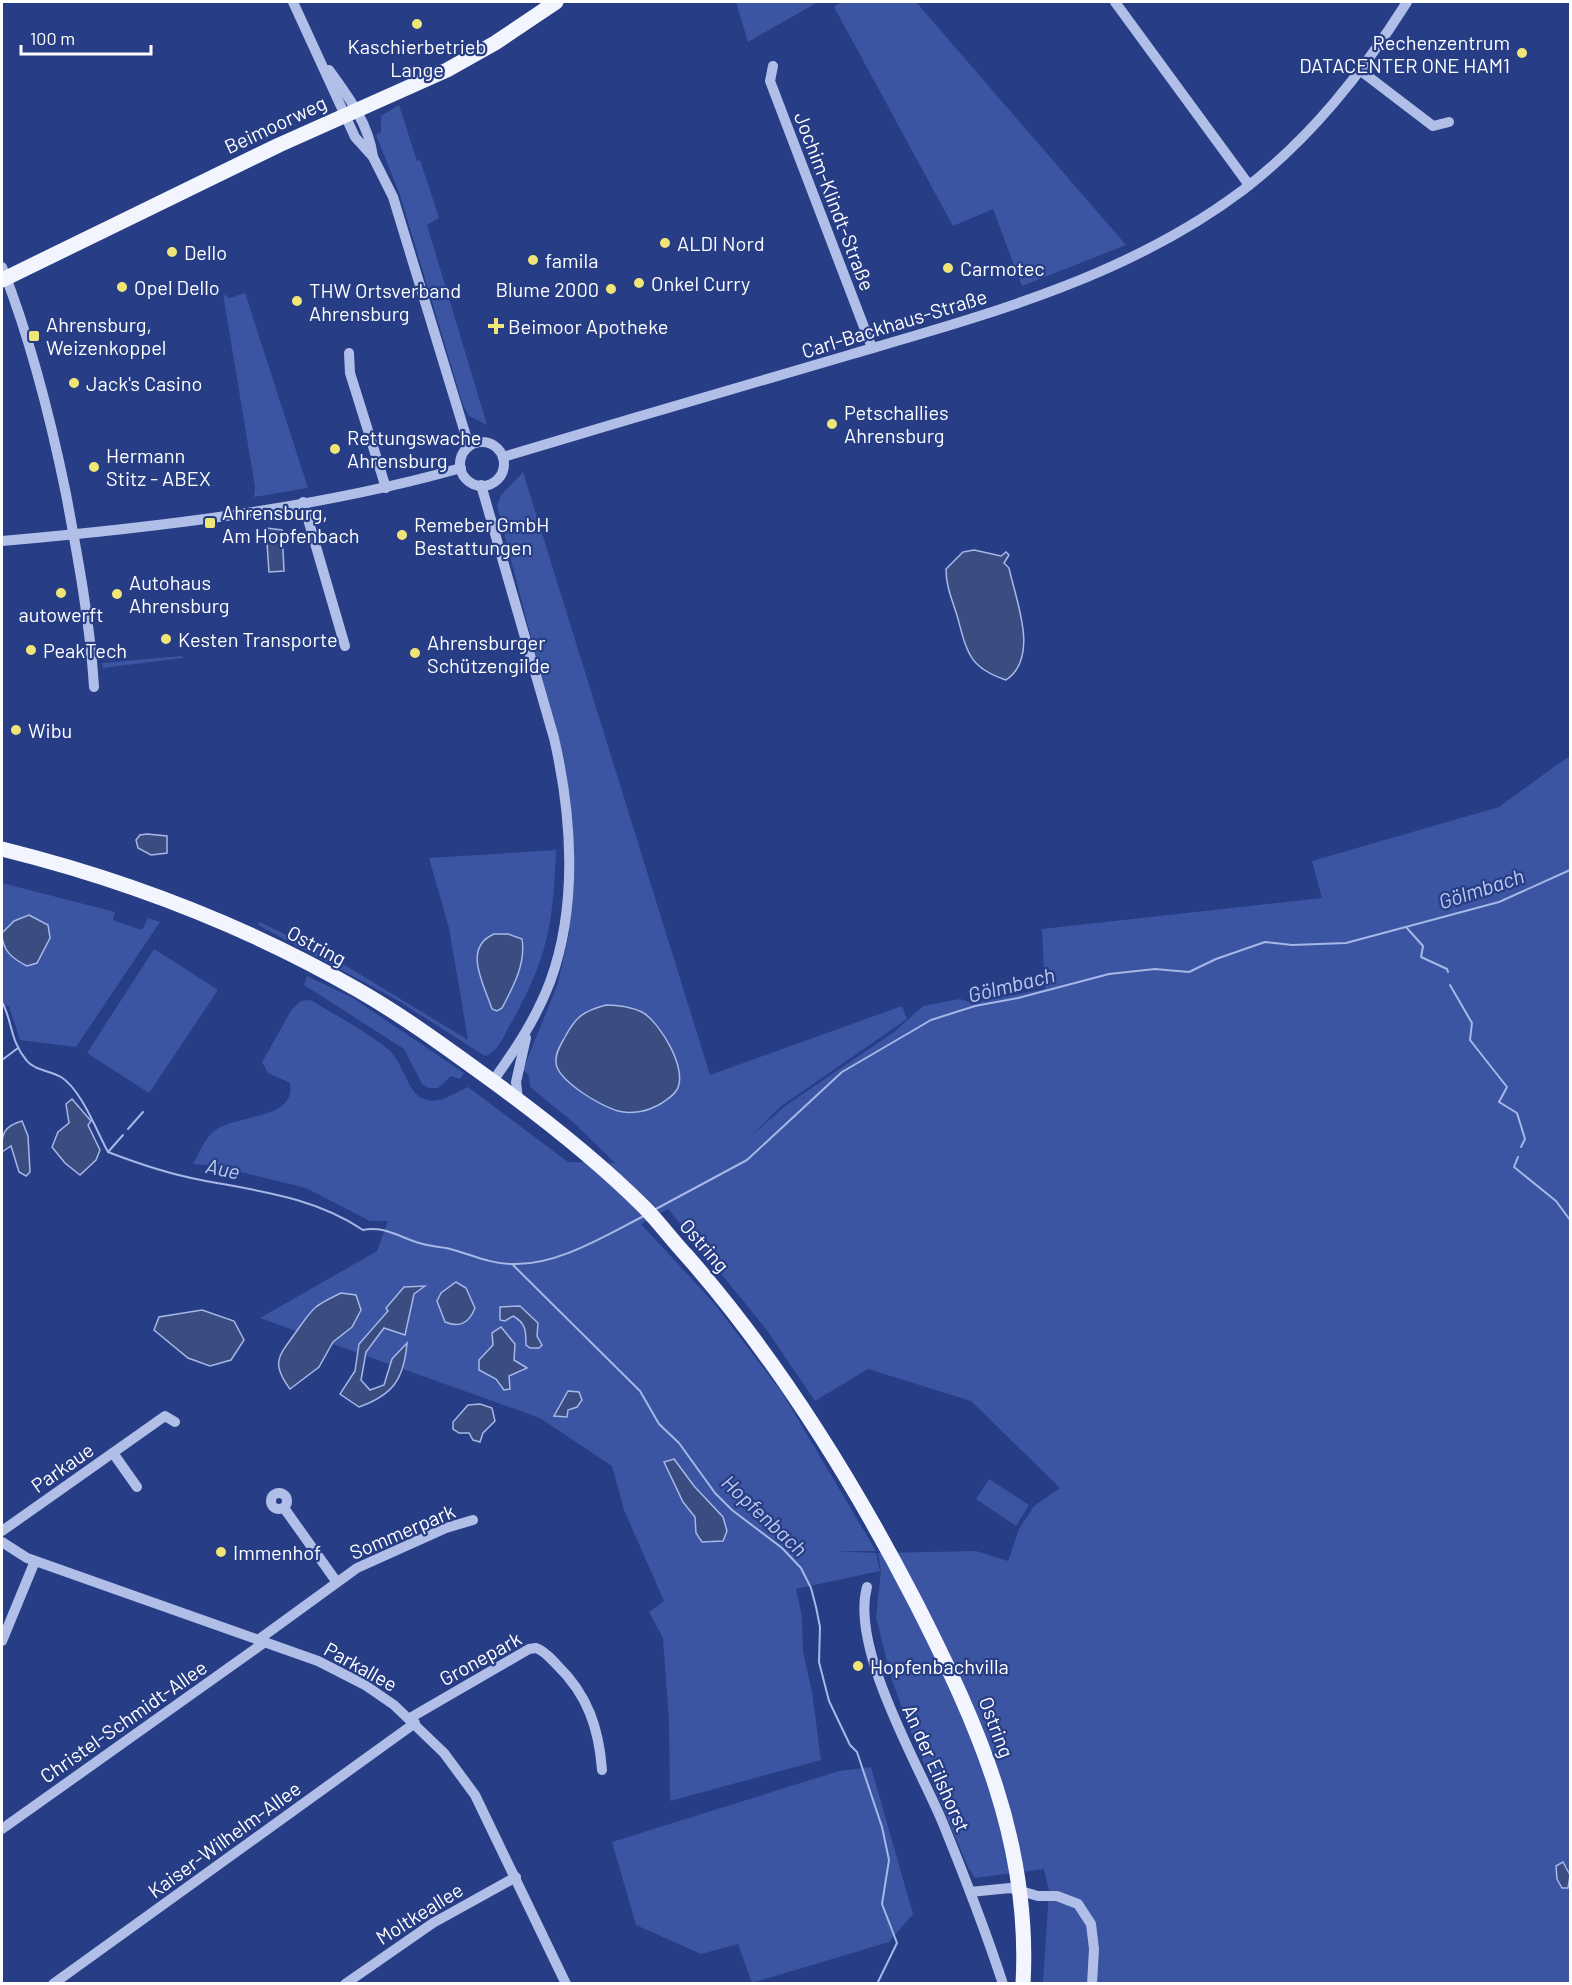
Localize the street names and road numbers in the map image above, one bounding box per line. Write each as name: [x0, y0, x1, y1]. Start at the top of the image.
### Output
street label: Beimoorweg: [220, 90, 330, 158]
street label: Jochim-Klindt-Straße: [790, 108, 880, 294]
street label: Carl-Backhaus-Straße: [798, 283, 990, 363]
street label: Ostring: [283, 920, 351, 970]
street label: Ostring: [675, 1213, 735, 1277]
street label: Parkaue: [26, 1437, 98, 1497]
street label: Sommerpark: [346, 1498, 458, 1564]
street label: Gronepark: [435, 1626, 525, 1690]
street label: Parkallee: [320, 1636, 402, 1696]
street label: Christel-Schmidt-Allee: [35, 1654, 211, 1788]
street label: Ostring: [974, 1693, 1020, 1761]
street label: An der Eilshorst: [898, 1701, 976, 1835]
street label: Kaiser-Wilhelm-Allee: [143, 1776, 305, 1902]
street label: Moltkeallee: [371, 1877, 467, 1949]

